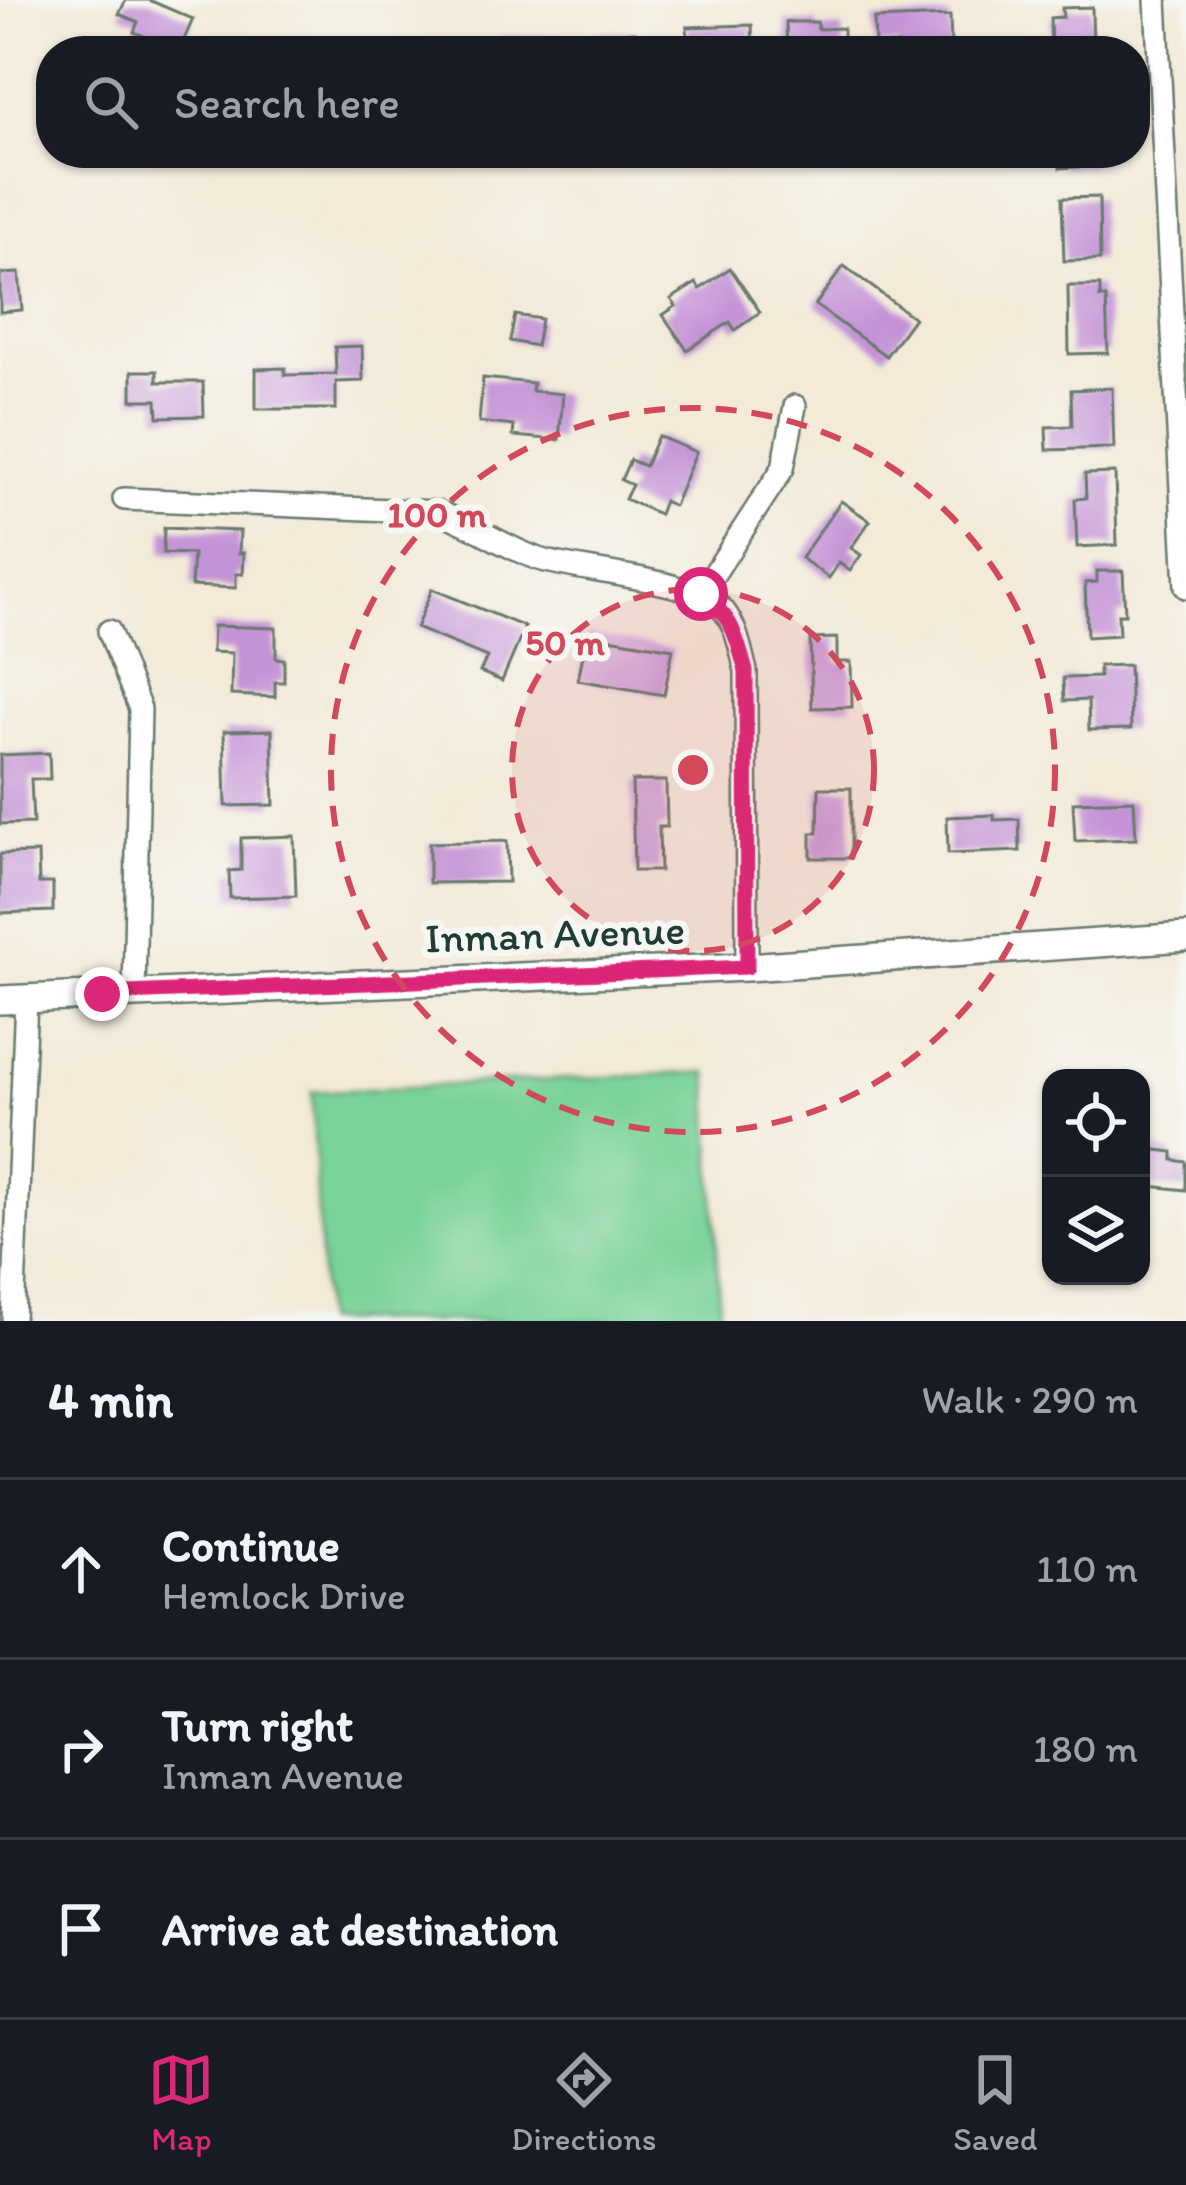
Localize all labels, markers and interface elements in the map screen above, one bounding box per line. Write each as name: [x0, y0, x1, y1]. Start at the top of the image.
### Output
search box: [36, 36, 1150, 168]
icon: search: [78, 69, 144, 135]
text: Search here: [174, 75, 400, 129]
text: 100 m: [387, 493, 487, 536]
route start: [674, 567, 728, 621]
text: 50 m: [525, 621, 605, 664]
centre of rings: [672, 749, 714, 791]
street label: Inman Avenue: [424, 903, 686, 964]
route end: [75, 967, 129, 1021]
map controls: [1042, 1069, 1150, 1285]
button: locate: [1042, 1069, 1150, 1177]
button: layers: [1042, 1177, 1150, 1285]
text: 4 min: [48, 1369, 173, 1430]
text: Walk · 290 m: [921, 1376, 1138, 1423]
text: Continue: [162, 1518, 340, 1572]
icon: ahead: [48, 1536, 114, 1602]
text: 110 m: [1036, 1545, 1138, 1592]
text: Hemlock Drive: [162, 1572, 406, 1619]
text: Turn right: [162, 1698, 353, 1752]
icon: right: [48, 1716, 114, 1782]
text: 180 m: [1033, 1725, 1138, 1772]
text: Inman Avenue: [162, 1752, 404, 1799]
icon: arrive: [48, 1896, 114, 1962]
text: Arrive at destination: [162, 1902, 558, 1956]
tab: Map: [148, 2047, 214, 2158]
tab: Directions: [511, 2047, 656, 2158]
tab: Saved: [953, 2047, 1038, 2158]

